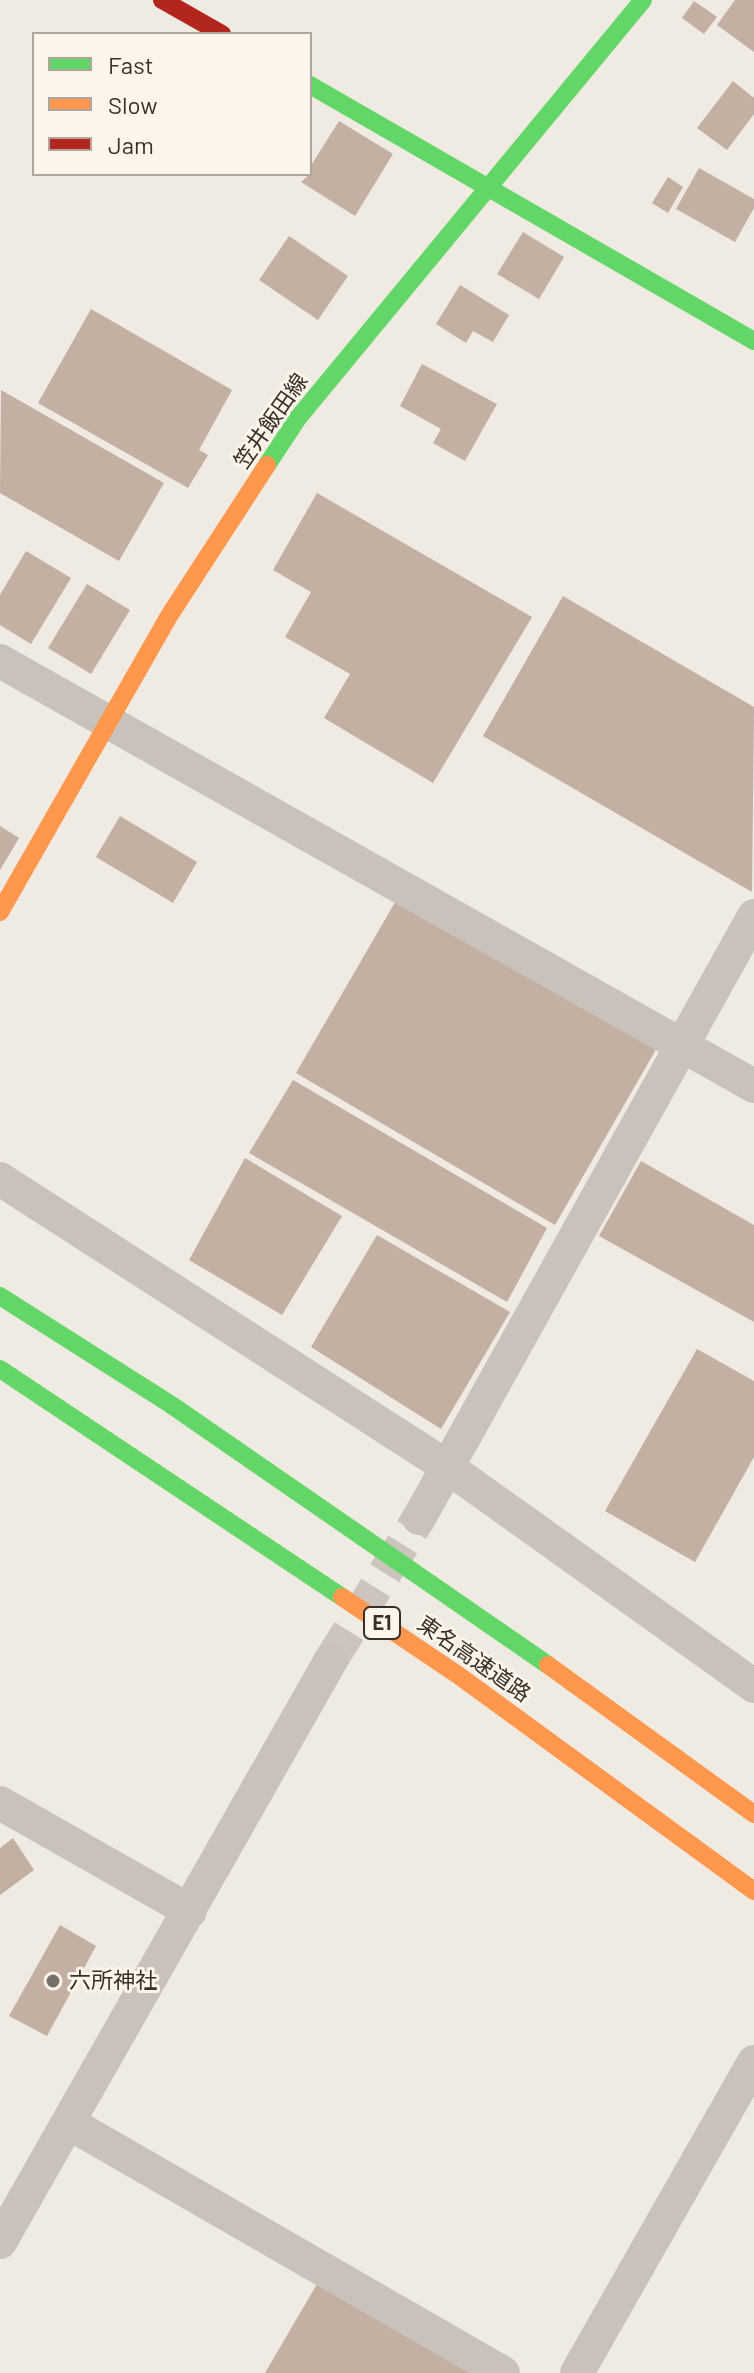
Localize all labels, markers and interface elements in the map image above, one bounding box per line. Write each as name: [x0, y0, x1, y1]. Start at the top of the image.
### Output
legend: [32, 32, 312, 176]
text: Fast: [108, 50, 153, 79]
text: Slow: [108, 90, 157, 119]
text: Jam: [108, 130, 154, 159]
street label: 笠井飯田線: [229, 368, 313, 474]
road number: E1: [364, 1607, 400, 1639]
street label: 東名高速道路: [412, 1610, 536, 1708]
place label: 六所神社: [69, 1968, 157, 1994]
marker: 六所神社: [44, 1972, 62, 1990]

